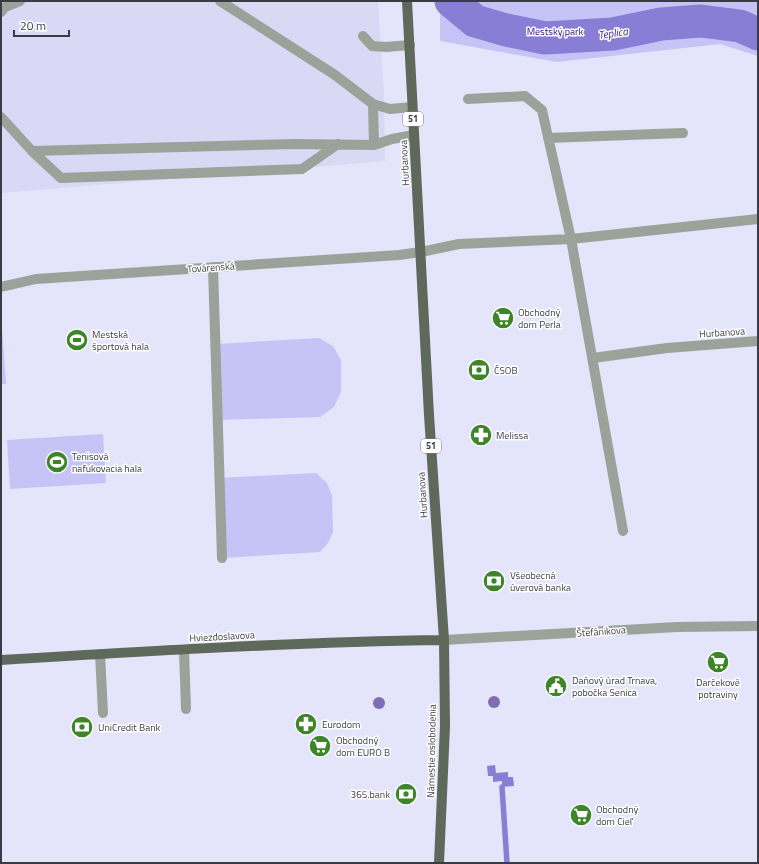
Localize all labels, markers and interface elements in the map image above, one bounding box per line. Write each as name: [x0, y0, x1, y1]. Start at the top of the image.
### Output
scale bar: [14, 12, 69, 38]
text: 20 m: [20, 16, 46, 35]
water label: Teplica: [597, 23, 629, 43]
park label: Mestský park: [527, 24, 583, 39]
road number: 51: [403, 112, 423, 126]
street label: Hurbanova: [396, 140, 413, 186]
street label: Továrenská: [187, 258, 235, 277]
supermarket icon: Obchodný dom Perla: [490, 305, 516, 331]
place label: Obchodný dom Perla: [518, 305, 561, 332]
street label: Hurbanova: [699, 323, 746, 342]
sports icon: Mestská športová hala: [64, 327, 90, 353]
place label: Mestská športová hala: [92, 327, 149, 354]
bank icon: ČSOB: [466, 357, 492, 383]
place label: ČSOB: [494, 363, 518, 378]
pharmacy icon: Melissa: [468, 422, 494, 448]
place label: Melissa: [496, 428, 528, 443]
road number: 51: [421, 439, 441, 453]
sports icon: Tenisová nafukovacia hala: [44, 449, 70, 475]
place label: Tenisová nafukovacia hala: [72, 449, 142, 476]
street label: Hurbanova: [413, 471, 432, 518]
bank icon: Všeobecná úverová banka: [481, 568, 507, 594]
place label: Všeobecná úverová banka: [510, 568, 571, 595]
street label: Štefánikova: [576, 622, 626, 641]
street label: Hviezdoslavova: [189, 627, 255, 646]
supermarket icon: Darčekové potraviny: [705, 649, 731, 675]
public building icon: Daňový úrad Trnava, pobočka Senica: [543, 673, 569, 699]
place label: Daňový úrad Trnava, pobočka Senica: [572, 673, 657, 700]
place label: Darčekové potraviny: [696, 675, 740, 702]
street label: Námestie oslobodenia: [423, 704, 440, 798]
pharmacy icon: Eurodom: [293, 711, 319, 737]
bank icon: UniCredit Bank: [69, 714, 95, 740]
place label: Eurodom: [322, 717, 360, 732]
place label: UniCredit Bank: [98, 720, 161, 735]
supermarket icon: Obchodný dom EURO B: [307, 733, 333, 759]
place label: Obchodný dom EURO B: [336, 733, 390, 760]
bank icon: 365.bank: [393, 781, 419, 807]
place label: 365.bank: [351, 787, 390, 802]
supermarket icon: Obchodný dom Cieľ: [568, 802, 594, 828]
place label: Obchodný dom Cieľ: [596, 802, 638, 829]

